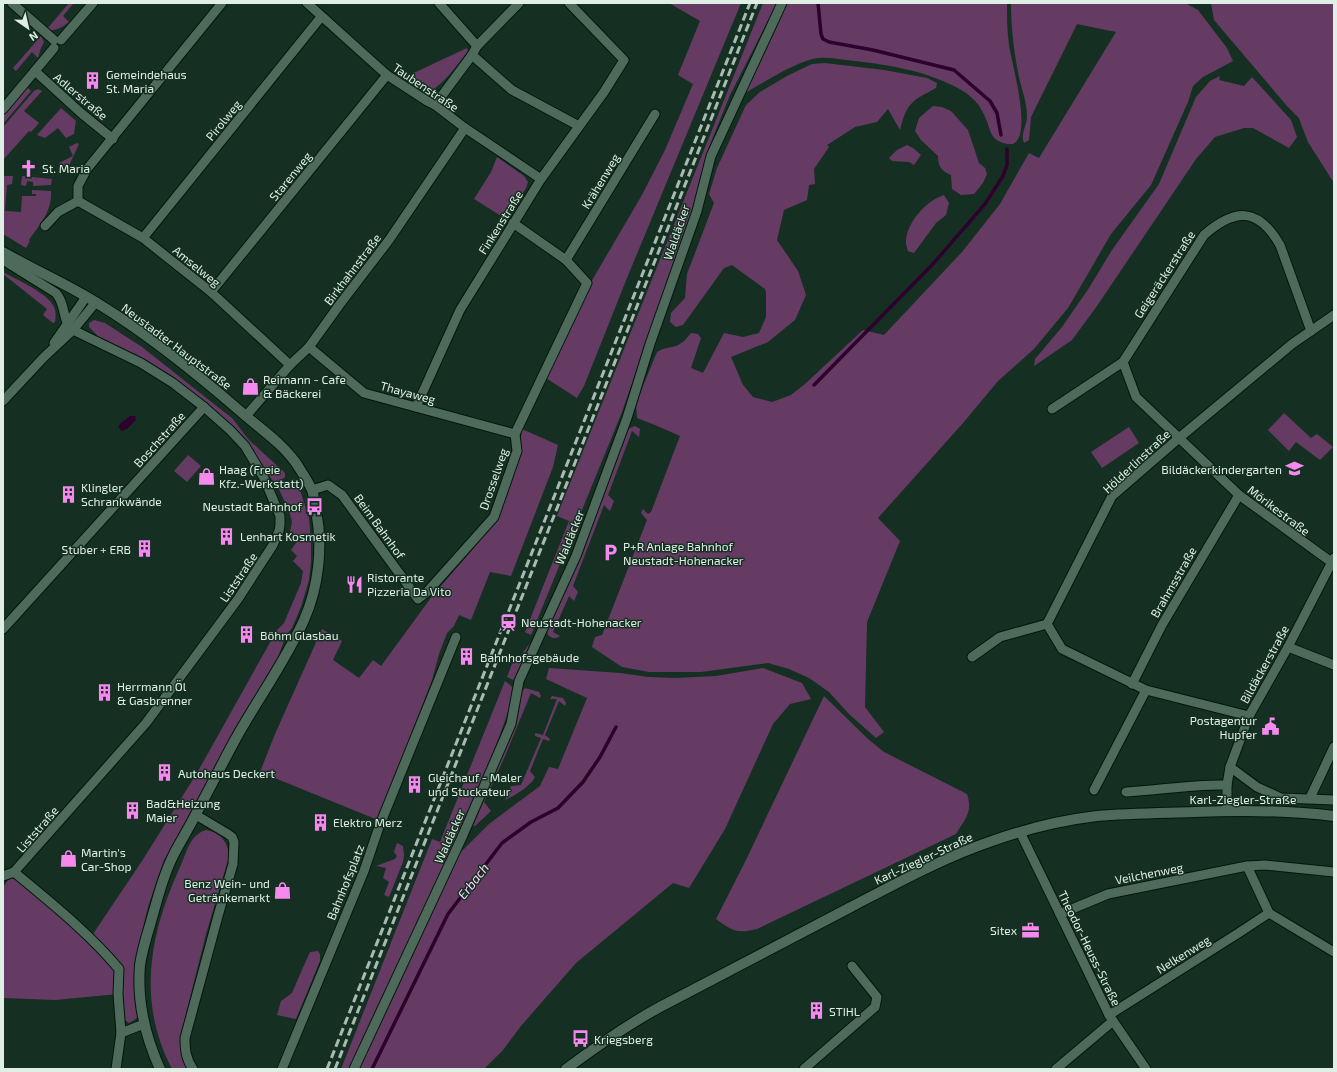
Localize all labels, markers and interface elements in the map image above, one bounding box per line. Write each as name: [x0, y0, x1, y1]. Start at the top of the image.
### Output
north arrow: [8, 8, 48, 48]
text: N: [27, 29, 41, 44]
street label: Taubenstraße: [391, 60, 461, 114]
place label: Gemeindehaus St. Maria: [106, 67, 187, 95]
street label: Adlerstraße: [51, 69, 111, 123]
building icon: Gemeindehaus St. Maria: [83, 71, 103, 91]
street label: Pirolweg: [202, 97, 244, 143]
street label: Starenweg: [266, 148, 314, 203]
street label: Krähenweg: [578, 151, 622, 211]
church icon: St. Maria: [19, 158, 39, 178]
place label: St. Maria: [42, 161, 90, 175]
street label: Finkenstraße: [475, 188, 525, 256]
street label: Waldäcker: [660, 202, 692, 262]
street label: Geigeräckerstraße: [1131, 228, 1197, 320]
street label: Birkhahnstraße: [321, 231, 383, 307]
street label: Amselweg: [170, 243, 224, 290]
street label: Neustadter Hauptstraße: [119, 300, 235, 392]
place label: Reimann - Cafe & Bäckerei: [263, 372, 346, 400]
shop icon: Reimann - Cafe & Bäckerei: [240, 376, 260, 396]
street label: Thayaweg: [379, 378, 437, 406]
street label: Boschstraße: [130, 408, 188, 470]
street label: Hölderlinstraße: [1100, 426, 1172, 496]
street label: Drosselweg: [476, 446, 510, 512]
school or university icon: Bildäckerkindergarten: [1285, 459, 1305, 479]
place label: Haag (Freie Kfz.-Werkstatt): [219, 462, 304, 490]
place label: Bildäckerkindergarten: [1161, 462, 1282, 476]
shop icon: Haag (Freie Kfz.-Werkstatt): [196, 466, 216, 486]
place label: Klingler Schrankwände: [81, 480, 162, 508]
street label: Mörikestraße: [1245, 482, 1313, 538]
building icon: Klingler Schrankwände: [58, 484, 78, 504]
street label: Beim Bahnhof: [352, 491, 408, 561]
bus stop icon: Neustadt Bahnhof: [305, 496, 325, 516]
place label: Neustadt Bahnhof: [203, 499, 302, 513]
street label: Waldäcker: [552, 507, 586, 566]
building icon: Lenhart Kosmetik: [217, 526, 237, 546]
place label: Lenhart Kosmetik: [240, 529, 336, 543]
building icon: Stuber + ERB: [134, 539, 154, 559]
place label: P+R Anlage Bahnhof Neustadt-Hohenacker: [623, 539, 744, 567]
place label: Stuber + ERB: [62, 542, 131, 556]
parking icon: P+R Anlage Bahnhof Neustadt-Hohenacker: [600, 543, 620, 563]
street label: Brahmsstraße: [1147, 544, 1199, 620]
street label: Liststraße: [216, 550, 260, 604]
place label: Ristorante Pizzeria Da Vito: [367, 570, 452, 598]
restaurant icon: Ristorante Pizzeria Da Vito: [344, 574, 364, 594]
station icon: Neustadt-Hohenacker: [498, 612, 518, 632]
place label: Neustadt-Hohenacker: [521, 615, 642, 629]
street label: Bildäckerstraße: [1237, 623, 1291, 705]
building icon: Böhm Glasbau: [237, 625, 257, 645]
place label: Böhm Glasbau: [260, 628, 338, 642]
building icon: Bahnhofsgebäude: [457, 647, 477, 667]
place label: Bahnhofsgebäude: [480, 650, 579, 664]
place label: Herrmann Öl & Gasbrenner: [117, 679, 192, 707]
building icon: Herrmann Öl & Gasbrenner: [94, 683, 114, 703]
place label: Postagentur Hupfer: [1190, 713, 1257, 741]
public building icon: Postagentur Hupfer: [1260, 717, 1280, 737]
building icon: Autohaus Deckert: [155, 763, 175, 783]
place label: Autohaus Deckert: [178, 766, 275, 780]
place label: Gleichauf - Maler und Stuckateur: [428, 770, 522, 798]
building icon: Gleichauf - Maler und Stuckateur: [405, 774, 425, 794]
street label: Karl-Ziegler-Straße: [1190, 792, 1296, 806]
place label: Bad&Heizung Maier: [146, 796, 221, 824]
building icon: Bad&Heizung Maier: [123, 800, 143, 820]
street label: Liststraße: [13, 803, 61, 855]
street label: Waldäcker: [431, 807, 467, 865]
building icon: Elektro Merz: [310, 812, 330, 832]
place label: Elektro Merz: [333, 815, 402, 829]
street label: Karl-Ziegler-Straße: [872, 829, 974, 887]
street label: Bahnhofsplatz: [323, 842, 367, 922]
place label: Martin's Car-Shop: [81, 845, 131, 873]
shop icon: Martin's Car-Shop: [58, 849, 78, 869]
street label: Veilchenweg: [1114, 859, 1185, 886]
water label: Erbach: [454, 860, 492, 902]
place label: Benz Wein- und Getränkemarkt: [184, 876, 270, 904]
shop icon: Benz Wein- und Getränkemarkt: [273, 880, 293, 900]
street label: Theodor-Heuss-Straße: [1056, 888, 1124, 1008]
office icon: Sitex: [1020, 920, 1040, 940]
place label: Sitex: [990, 923, 1018, 937]
street label: Nelkenweg: [1154, 932, 1213, 976]
building icon: STIHL: [806, 1001, 826, 1021]
place label: STIHL: [829, 1004, 860, 1018]
bus stop icon: Kriegsberg: [571, 1029, 591, 1049]
place label: Kriegsberg: [594, 1032, 653, 1046]

